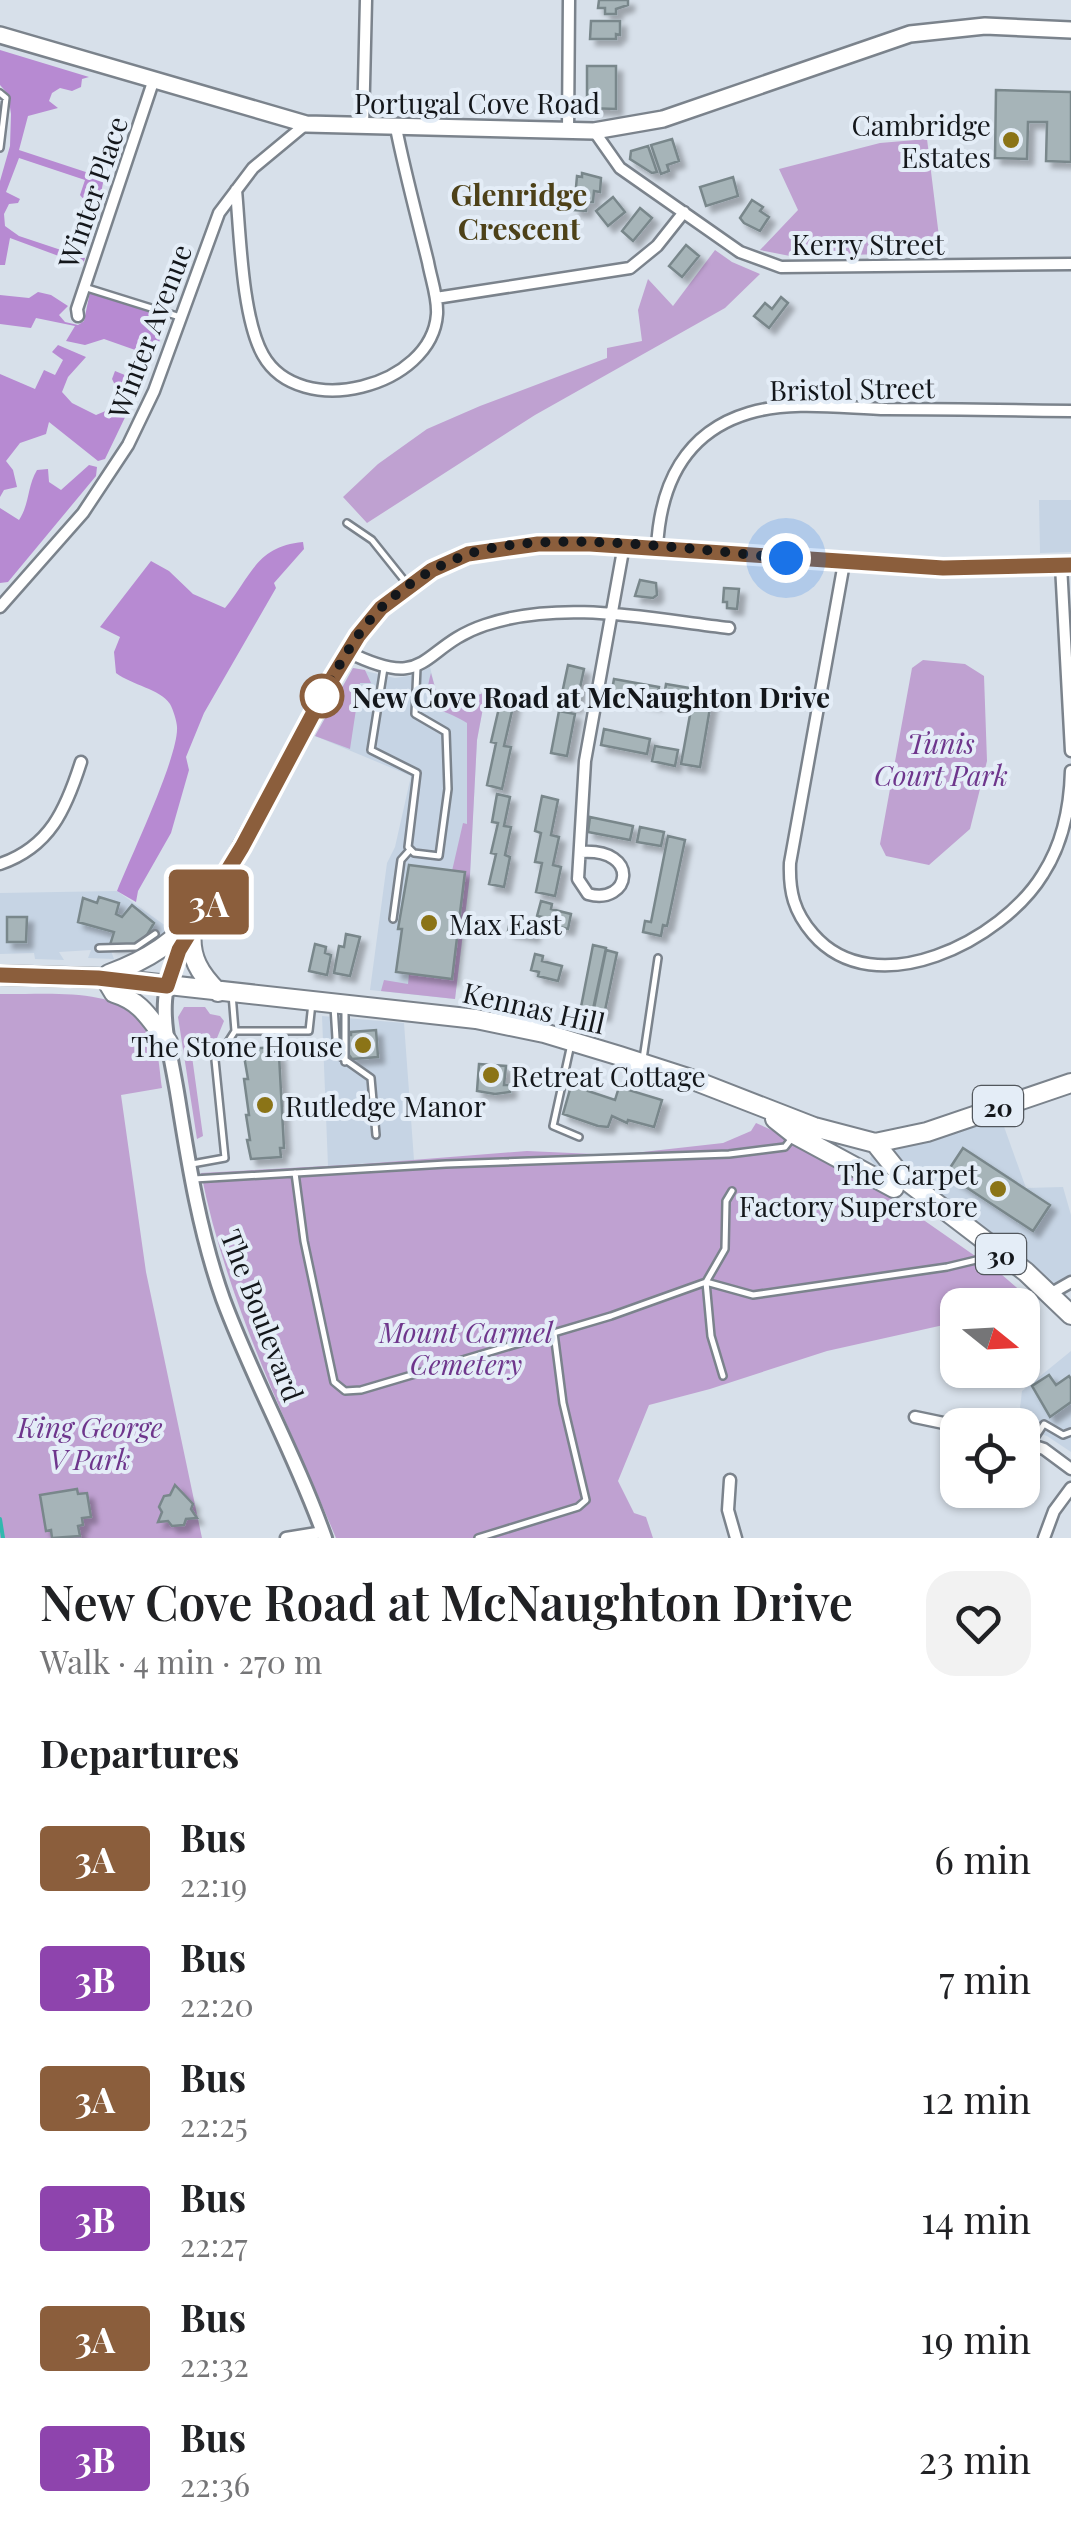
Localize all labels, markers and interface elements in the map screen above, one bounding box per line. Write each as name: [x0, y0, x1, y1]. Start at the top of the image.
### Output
street label: Portugal Cove Road: [354, 84, 600, 121]
place label: Cambridge Estates: [852, 106, 991, 175]
street label: Winter Place: [48, 111, 135, 274]
marker: Cambridge Estates: [1000, 129, 1022, 151]
district label: Glenridge Crescent: [450, 174, 588, 248]
street label: Kerry Street: [792, 225, 946, 262]
street label: Winter Avenue: [98, 238, 199, 424]
street label: Bristol Street: [769, 368, 936, 408]
your location: [761, 533, 811, 583]
marker: New Cove Road at McNaughton Drive: [301, 675, 343, 717]
place label: New Cove Road at McNaughton Drive: [352, 678, 830, 715]
park label: Tunis Court Park: [874, 724, 1008, 793]
line badge: 3A: [164, 870, 254, 934]
text: 3A: [189, 879, 229, 926]
place label: Max East: [449, 905, 563, 942]
marker: Max East: [418, 912, 440, 934]
street label: Kennas Hill: [459, 973, 609, 1041]
place label: The Stone House: [131, 1027, 343, 1064]
marker: The Stone House: [352, 1034, 374, 1056]
place label: Retreat Cottage: [511, 1057, 706, 1094]
marker: Retreat Cottage: [480, 1064, 502, 1086]
road number: 20: [973, 1086, 1023, 1126]
place label: Rutledge Manor: [285, 1087, 486, 1124]
marker: Rutledge Manor: [254, 1094, 276, 1116]
place label: The Carpet Factory Superstore: [739, 1155, 979, 1224]
marker: The Carpet Factory Superstore: [987, 1178, 1009, 1200]
street label: The Boulevard: [213, 1224, 313, 1406]
road number: 30: [976, 1234, 1026, 1274]
north arrow: [940, 1288, 1040, 1388]
map controls: [940, 1288, 1040, 1508]
park label: Mount Carmel Cemetery: [378, 1313, 554, 1382]
park label: King George V Park: [16, 1408, 163, 1477]
button: locate: [940, 1408, 1040, 1508]
text: New Cove Road at McNaughton Drive: [40, 1569, 853, 1633]
button: heart: [926, 1571, 1031, 1676]
text: Walk · 4 min · 270 m: [40, 1639, 322, 1682]
text: Departures: [40, 1727, 239, 1778]
text: Bus: [180, 1811, 246, 1862]
text: 6 min: [934, 1833, 1031, 1884]
text: 3A: [75, 1835, 115, 1882]
text: 22:19: [180, 1862, 247, 1905]
text: Bus: [180, 1931, 246, 1982]
text: 7 min: [939, 1953, 1031, 2004]
text: 3B: [75, 1955, 115, 2002]
text: 22:20: [180, 1982, 254, 2025]
text: Bus: [180, 2051, 246, 2102]
text: 12 min: [922, 2073, 1031, 2124]
text: 3A: [75, 2075, 115, 2122]
text: 22:25: [180, 2102, 248, 2145]
text: Bus: [180, 2171, 246, 2222]
text: 14 min: [921, 2193, 1031, 2244]
text: 3B: [75, 2195, 115, 2242]
text: 22:27: [180, 2222, 248, 2265]
text: Bus: [180, 2291, 246, 2342]
text: 19 min: [921, 2313, 1031, 2364]
text: 3A: [75, 2315, 115, 2362]
text: 22:32: [180, 2342, 249, 2385]
text: Bus: [180, 2411, 246, 2462]
text: 23 min: [919, 2433, 1031, 2484]
text: 3B: [75, 2435, 115, 2482]
text: 22:36: [180, 2462, 250, 2505]

